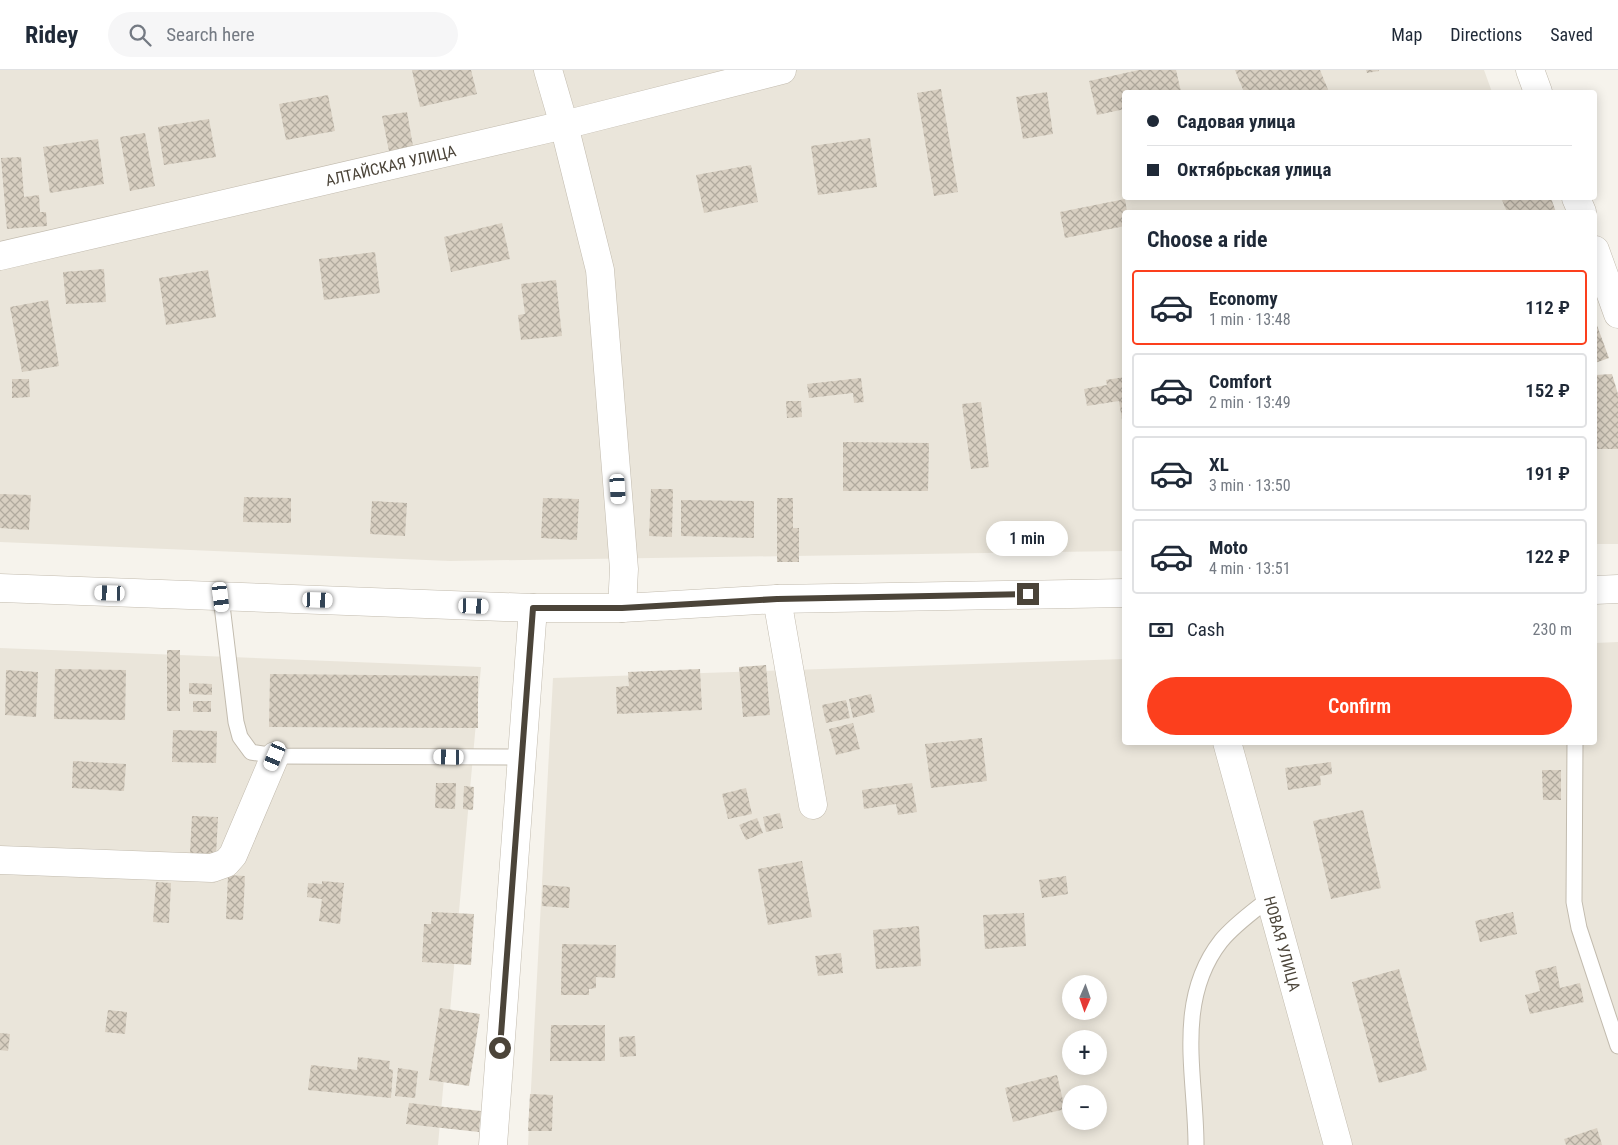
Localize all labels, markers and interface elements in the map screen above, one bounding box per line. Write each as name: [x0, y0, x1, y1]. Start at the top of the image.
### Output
search box: [108, 12, 458, 57]
text: Ridey: [25, 21, 78, 49]
icon: search: [126, 21, 154, 49]
text: Search here: [166, 23, 255, 46]
text: Map: [1391, 24, 1422, 45]
text: Directions: [1450, 24, 1522, 45]
text: Saved: [1550, 24, 1593, 45]
text: Садовая улица: [1177, 110, 1295, 133]
street label: АЛТАЙСКАЯ УЛИЦА: [324, 141, 458, 190]
text: Октябрьская улица: [1177, 158, 1331, 181]
text: Choose a ride: [1147, 227, 1268, 252]
icon: car: [1149, 285, 1194, 330]
text: Economy: [1209, 287, 1278, 310]
text: 112 ₽: [1525, 296, 1570, 319]
text: 1 min · 13:48: [1209, 310, 1291, 329]
icon: car: [1149, 368, 1194, 413]
text: Comfort: [1209, 370, 1272, 393]
text: 152 ₽: [1525, 379, 1570, 402]
text: 2 min · 13:49: [1209, 393, 1291, 412]
icon: car: [1149, 451, 1194, 496]
text: XL: [1209, 453, 1229, 476]
text: 191 ₽: [1525, 462, 1570, 485]
car: [609, 474, 626, 504]
text: 3 min · 13:50: [1209, 476, 1291, 495]
callout: 1 min: [987, 522, 1069, 556]
text: 1 min: [1009, 529, 1045, 548]
icon: car: [1149, 534, 1194, 579]
text: Moto: [1209, 536, 1248, 559]
text: 122 ₽: [1525, 545, 1570, 568]
text: 4 min · 13:51: [1209, 559, 1291, 578]
car: [211, 581, 230, 613]
route end: [1017, 583, 1039, 605]
car: [94, 585, 125, 601]
car: [302, 592, 333, 608]
car: [458, 598, 489, 614]
icon: cash: [1147, 616, 1175, 644]
text: Cash: [1187, 618, 1225, 641]
text: 230 m: [1533, 620, 1572, 639]
button: Confirm: [1147, 677, 1572, 735]
car: [262, 739, 287, 773]
car: [433, 749, 464, 765]
street label: НОВАЯ УЛИЦА: [1260, 894, 1304, 993]
north arrow: [1062, 975, 1108, 1020]
map controls: [1062, 975, 1107, 1130]
button: +: [1062, 1030, 1107, 1075]
route start: [489, 1037, 511, 1059]
button: −: [1062, 1085, 1107, 1130]

